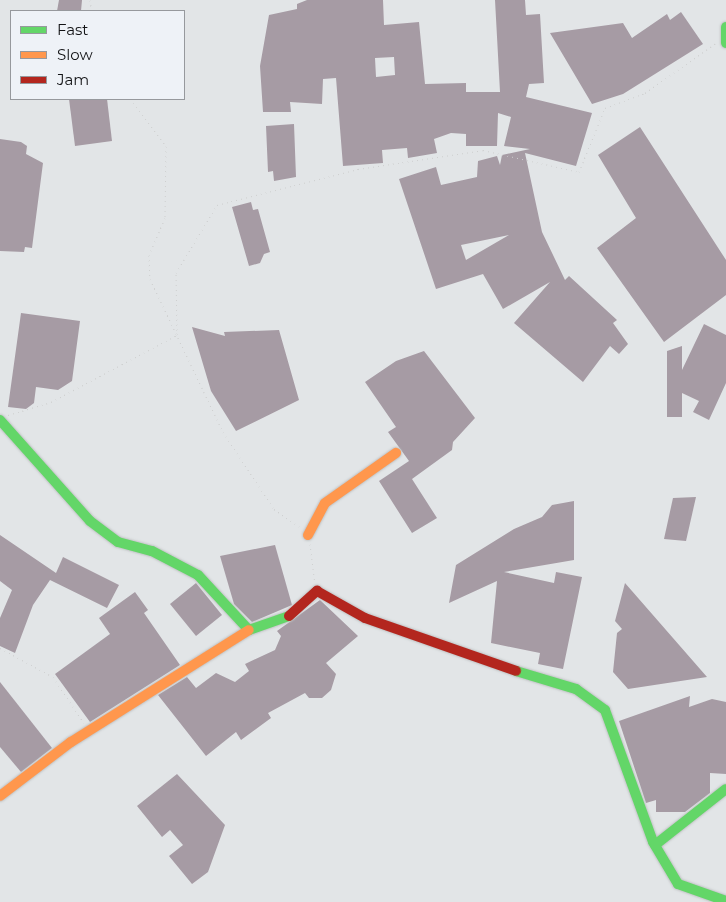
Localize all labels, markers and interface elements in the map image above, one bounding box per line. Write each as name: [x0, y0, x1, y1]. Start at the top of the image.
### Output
legend: [10, 10, 185, 100]
text: Fast: [57, 20, 88, 39]
text: Slow: [57, 45, 93, 64]
text: Jam: [57, 70, 89, 89]

